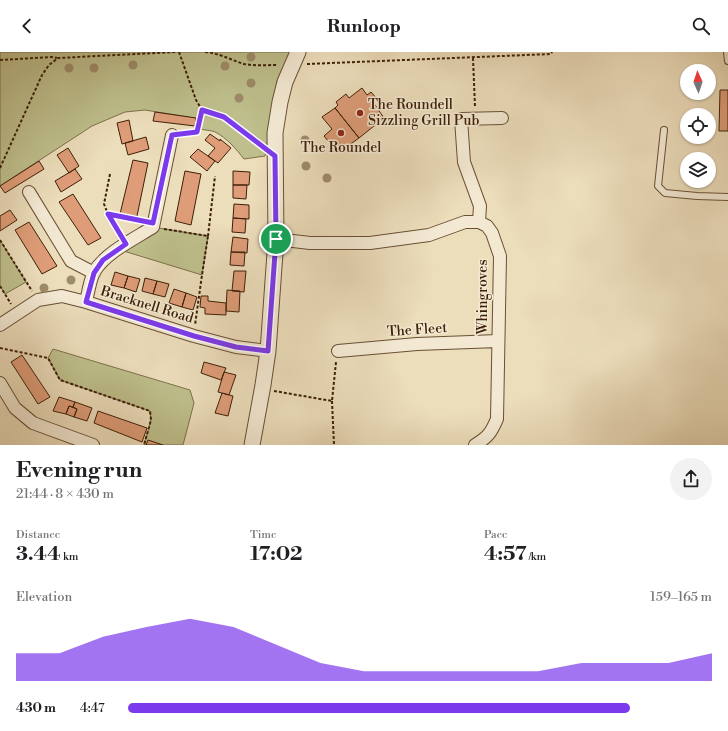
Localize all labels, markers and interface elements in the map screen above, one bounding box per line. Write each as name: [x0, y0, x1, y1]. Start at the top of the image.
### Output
icon: back: [16, 15, 38, 37]
text: Runloop: [327, 15, 401, 38]
icon: search: [690, 15, 712, 37]
north arrow: [680, 64, 716, 100]
map controls: [680, 64, 716, 188]
place label: The Roundell Sizzling Grill Pub: [368, 96, 479, 130]
marker: The Roundell Sizzling Grill Pub: [355, 108, 365, 118]
button: locate: [680, 108, 716, 144]
marker: The Roundel: [336, 128, 346, 138]
place label: The Roundel: [301, 139, 381, 157]
button: layers: [680, 152, 716, 188]
pin: [259, 222, 293, 256]
icon: arrive: [265, 228, 287, 250]
street label: Whingroves: [474, 259, 492, 336]
street label: Bracknell Road: [97, 282, 196, 328]
street label: The Fleet: [386, 319, 448, 341]
text: Evening run: [16, 457, 142, 484]
button: share: [670, 458, 712, 500]
text: 21:44 · 8 × 430 m: [16, 486, 114, 502]
text: Distance: [16, 528, 60, 542]
text: Time: [250, 528, 277, 542]
text: Pace: [484, 528, 508, 542]
text: 3.44: [16, 542, 61, 567]
text: 17:02: [250, 542, 302, 567]
text: 4:57: [484, 542, 526, 567]
text: km: [61, 550, 78, 564]
text: /km: [526, 550, 546, 564]
text: Elevation: [16, 589, 72, 605]
text: 159–165 m: [650, 589, 712, 605]
text: 430 m: [16, 700, 56, 716]
text: 4:47: [80, 700, 104, 716]

